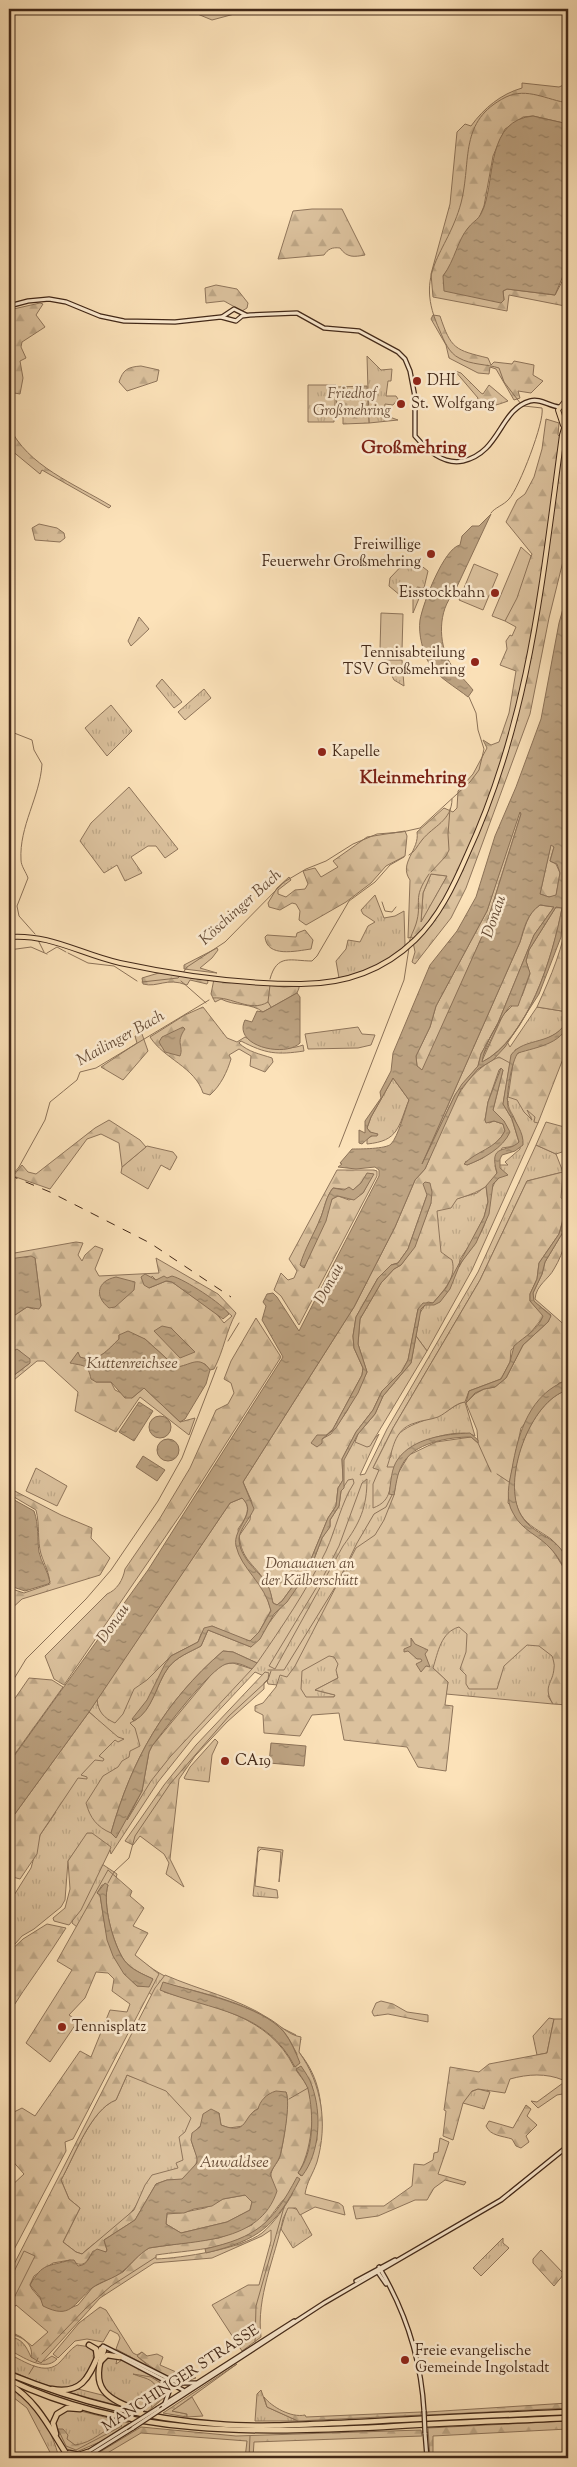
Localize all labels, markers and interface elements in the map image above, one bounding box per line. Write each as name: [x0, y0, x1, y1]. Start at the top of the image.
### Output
place label: DHL: [427, 371, 460, 392]
marker: DHL: [411, 375, 423, 387]
park label: Friedhof Großmehring: [313, 384, 391, 422]
place label: St. Wolfgang: [411, 394, 495, 415]
marker: St. Wolfgang: [395, 398, 407, 410]
district label: Großmehring: [361, 436, 467, 462]
place label: Freiwillige Feuerwehr Großmehring: [262, 535, 421, 573]
marker: Freiwillige Feuerwehr Großmehring: [425, 548, 437, 560]
place label: Eisstockbahn: [399, 583, 485, 604]
marker: Eisstockbahn: [489, 587, 501, 599]
place label: Tennisabteilung TSV Großmehring: [343, 643, 465, 681]
marker: Tennisabteilung TSV Großmehring: [469, 656, 481, 668]
place label: Kapelle: [332, 742, 380, 763]
marker: Kapelle: [316, 746, 328, 758]
district label: Kleinmehring: [360, 766, 466, 792]
water label: Köschinger Bach: [195, 864, 288, 951]
water label: Donau: [477, 892, 513, 941]
water label: Mailinger Bach: [73, 1005, 169, 1073]
water label: Donau: [309, 1259, 351, 1309]
water label: Kuttenreichsee: [86, 1353, 178, 1376]
park label: Donauauen an der Kälberschütt: [261, 1554, 359, 1592]
water label: Donau: [92, 1599, 136, 1649]
place label: CA19: [235, 1751, 271, 1772]
marker: CA19: [219, 1755, 231, 1767]
place label: Tennisplatz: [72, 2017, 146, 2038]
marker: Tennisplatz: [56, 2021, 68, 2033]
water label: Auwaldsee: [199, 2152, 269, 2175]
street label: MANCHINGER STRASSE: [98, 2320, 264, 2438]
place label: Freie evangelische Gemeinde Ingolstadt: [415, 2341, 549, 2379]
marker: Freie evangelische Gemeinde Ingolstadt: [399, 2354, 411, 2366]

